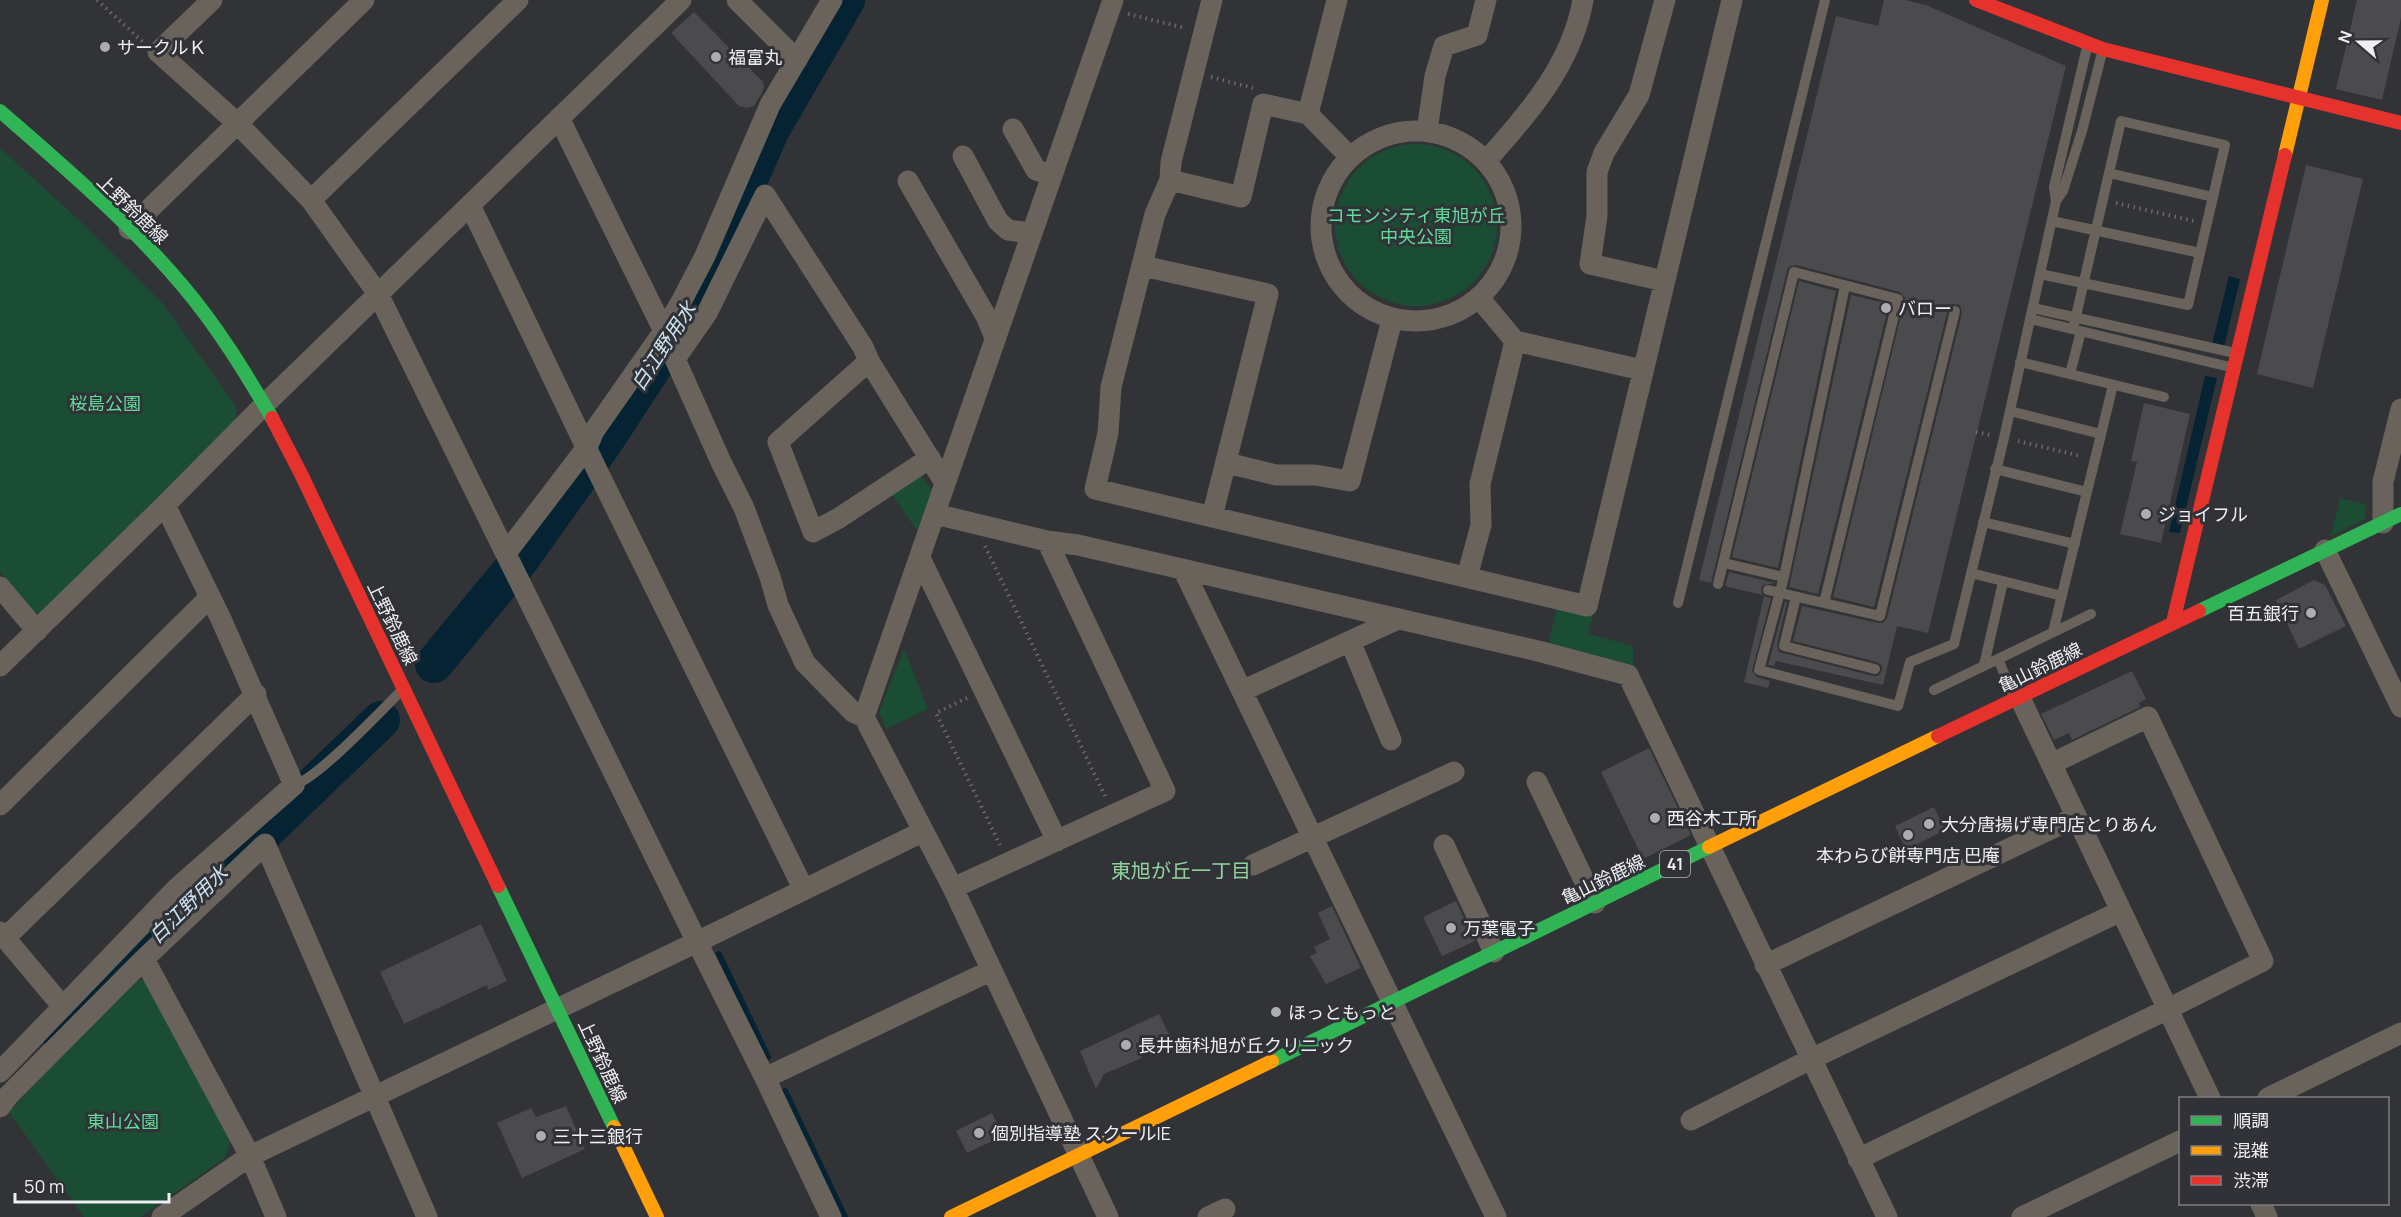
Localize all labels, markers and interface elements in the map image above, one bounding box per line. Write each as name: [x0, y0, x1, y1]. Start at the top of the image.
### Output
north arrow: [2329, 12, 2389, 72]
text: N: [2333, 28, 2357, 46]
place label: サークルＫ: [117, 35, 206, 59]
marker: サークルＫ: [98, 40, 112, 54]
place label: 福富丸: [728, 45, 782, 69]
marker: 福富丸: [709, 50, 723, 64]
street label: 上野鈴鹿線: [92, 169, 174, 249]
park label: コモンシティ東旭が丘 中央公園: [1327, 203, 1505, 248]
water label: 白江野用水: [624, 295, 703, 395]
place label: バロー: [1898, 296, 1952, 320]
marker: バロー: [1879, 301, 1893, 315]
park label: 桜島公園: [69, 391, 141, 415]
place label: ジョイフル: [2158, 502, 2248, 526]
marker: ジョイフル: [2139, 507, 2153, 521]
street label: 上野鈴鹿線: [362, 577, 424, 669]
place label: 百五銀行: [2227, 601, 2299, 625]
marker: 百五銀行: [2304, 606, 2318, 620]
street label: 亀山鈴鹿線: [1994, 636, 2086, 698]
place label: 西谷木工所: [1667, 806, 1757, 830]
marker: 西谷木工所: [1648, 811, 1662, 825]
place label: 大分唐揚げ専門店とりあん: [1941, 812, 2157, 836]
marker: 大分唐揚げ専門店とりあん: [1922, 817, 1936, 831]
marker: 本わらび餅専門店 巴庵: [1901, 828, 1915, 842]
place label: 本わらび餅専門店 巴庵: [1816, 843, 2000, 867]
street label: 亀山鈴鹿線: [1557, 848, 1649, 910]
road number: 41: [1660, 851, 1690, 877]
district label: 東旭が丘一丁目: [1111, 857, 1251, 884]
water label: 白江野用水: [143, 858, 235, 948]
place label: 万葉電子: [1463, 916, 1535, 940]
marker: 万葉電子: [1444, 921, 1458, 935]
place label: ほっともっと: [1288, 1000, 1396, 1024]
marker: ほっともっと: [1269, 1005, 1283, 1019]
street label: 上野鈴鹿線: [573, 1015, 633, 1107]
place label: 長井歯科旭が丘クリニック: [1138, 1033, 1354, 1057]
marker: 長井歯科旭が丘クリニック: [1119, 1038, 1133, 1052]
legend: [2179, 1097, 2389, 1205]
text: 順調: [2233, 1108, 2269, 1132]
park label: 東山公園: [87, 1109, 159, 1133]
place label: 個別指導塾 スクールIE: [991, 1121, 1171, 1145]
place label: 三十三銀行: [553, 1124, 643, 1148]
marker: 個別指導塾 スクールIE: [972, 1126, 986, 1140]
marker: 三十三銀行: [534, 1129, 548, 1143]
text: 混雑: [2233, 1138, 2269, 1162]
scale bar: [15, 1166, 170, 1204]
text: 渋滞: [2233, 1168, 2269, 1192]
text: 50 m: [24, 1174, 64, 1198]

